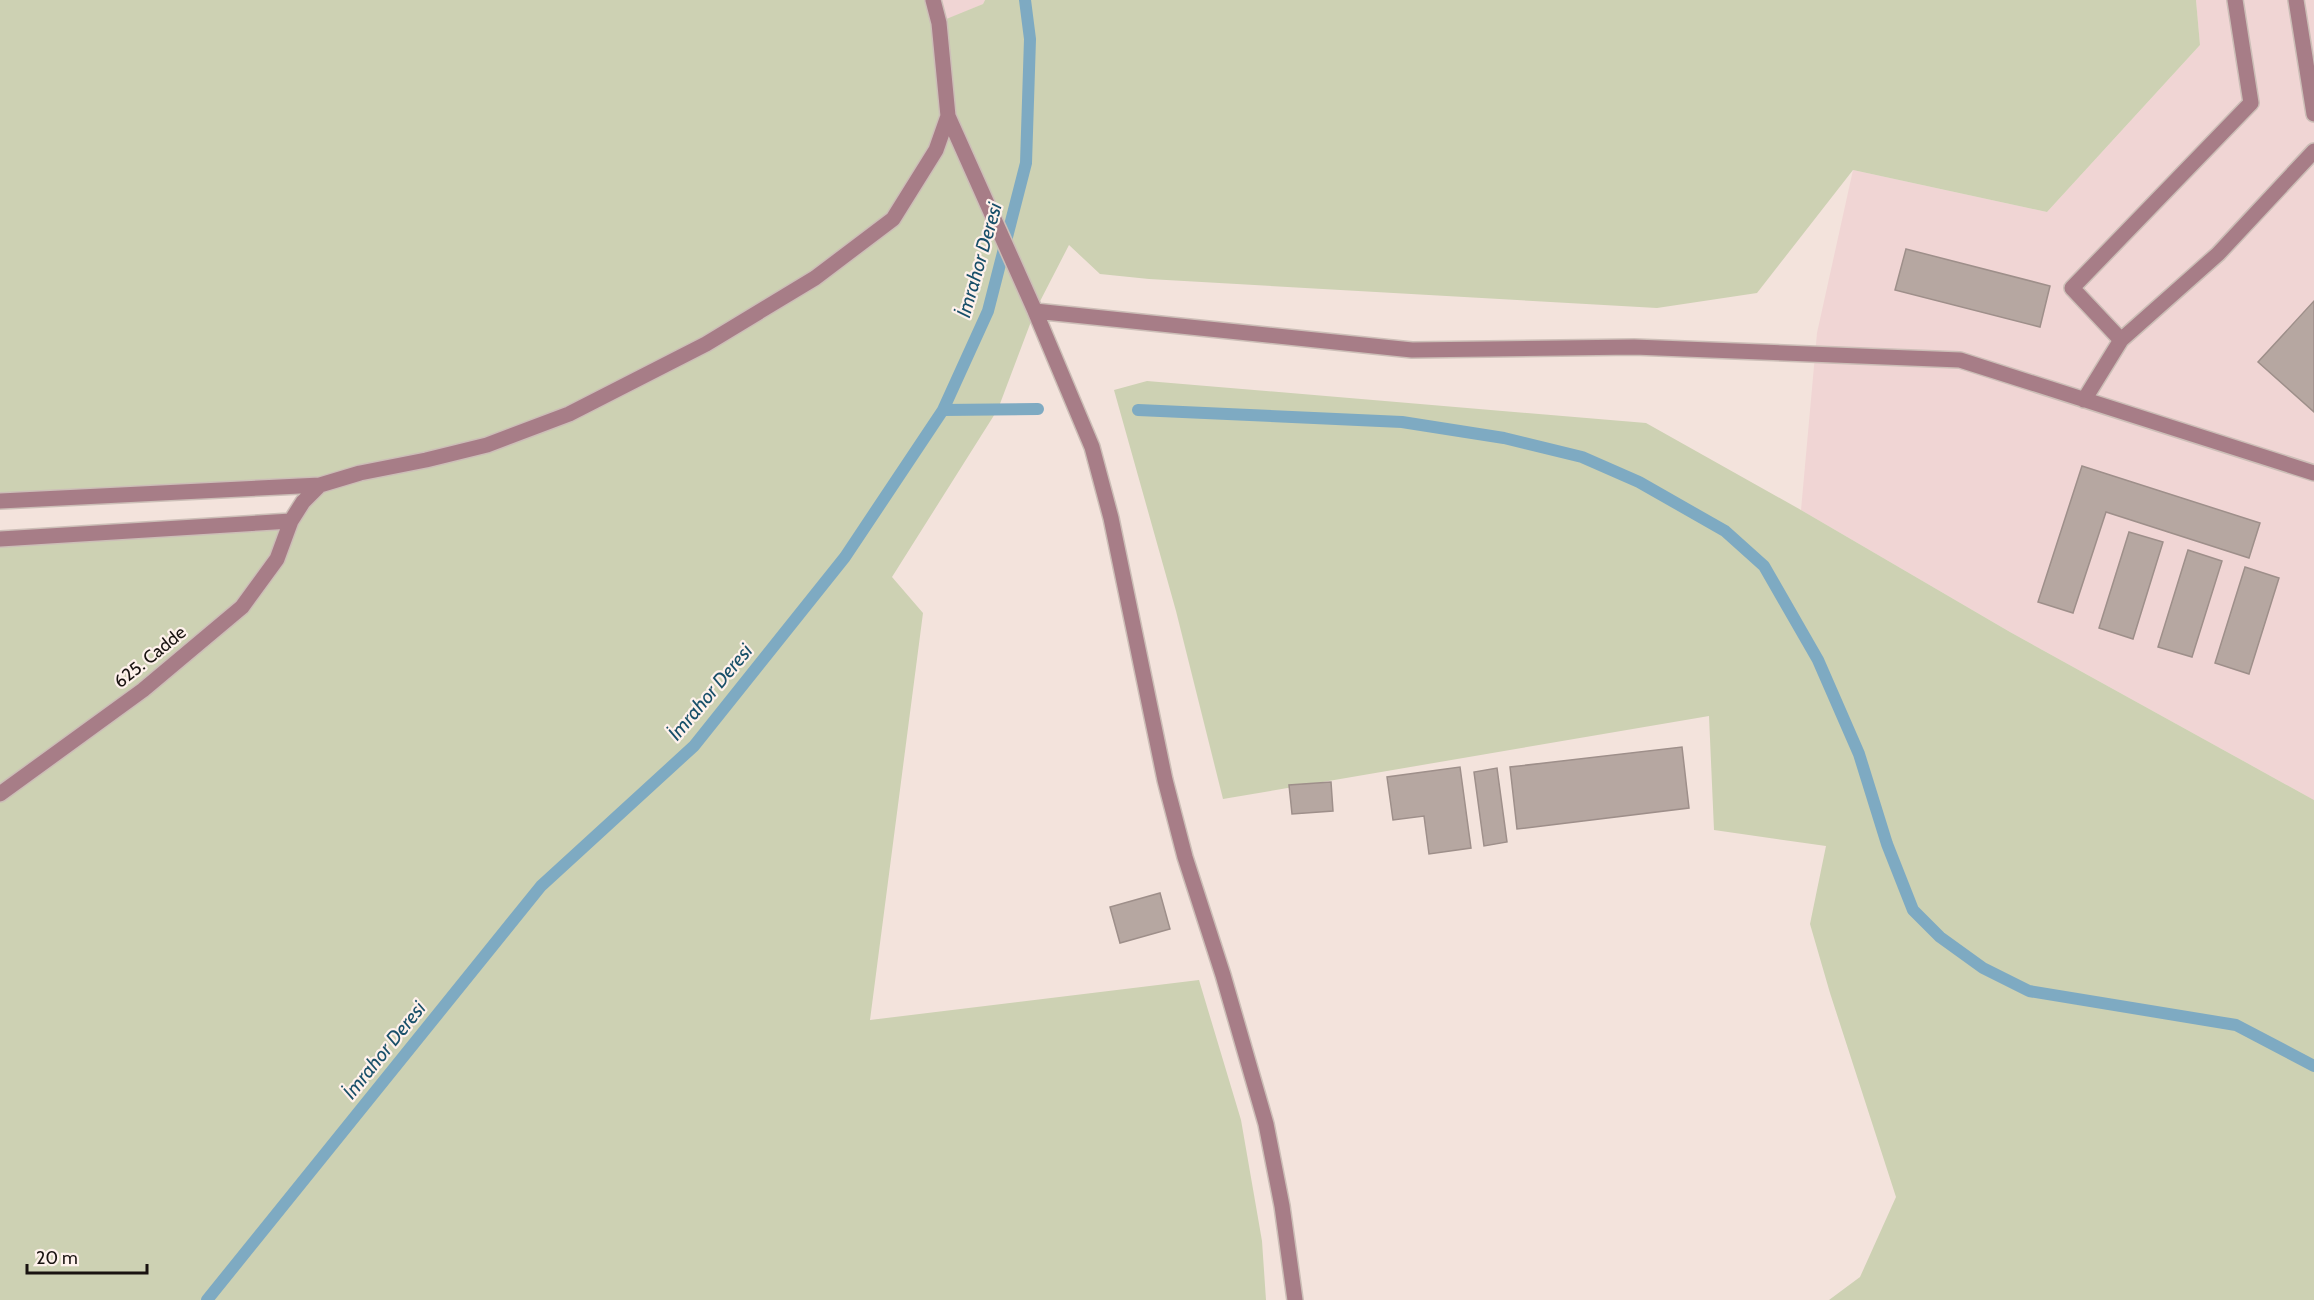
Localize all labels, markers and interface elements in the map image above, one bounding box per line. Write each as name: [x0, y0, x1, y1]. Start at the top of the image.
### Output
water label: İmrahor Deresi: [951, 199, 1007, 320]
street label: 625. Cadde: [110, 621, 190, 693]
water label: İmrahor Deresi: [663, 638, 758, 745]
water label: İmrahor Deresi: [337, 996, 431, 1104]
scale bar: [27, 1237, 147, 1275]
text: 20 m: [36, 1247, 78, 1269]

